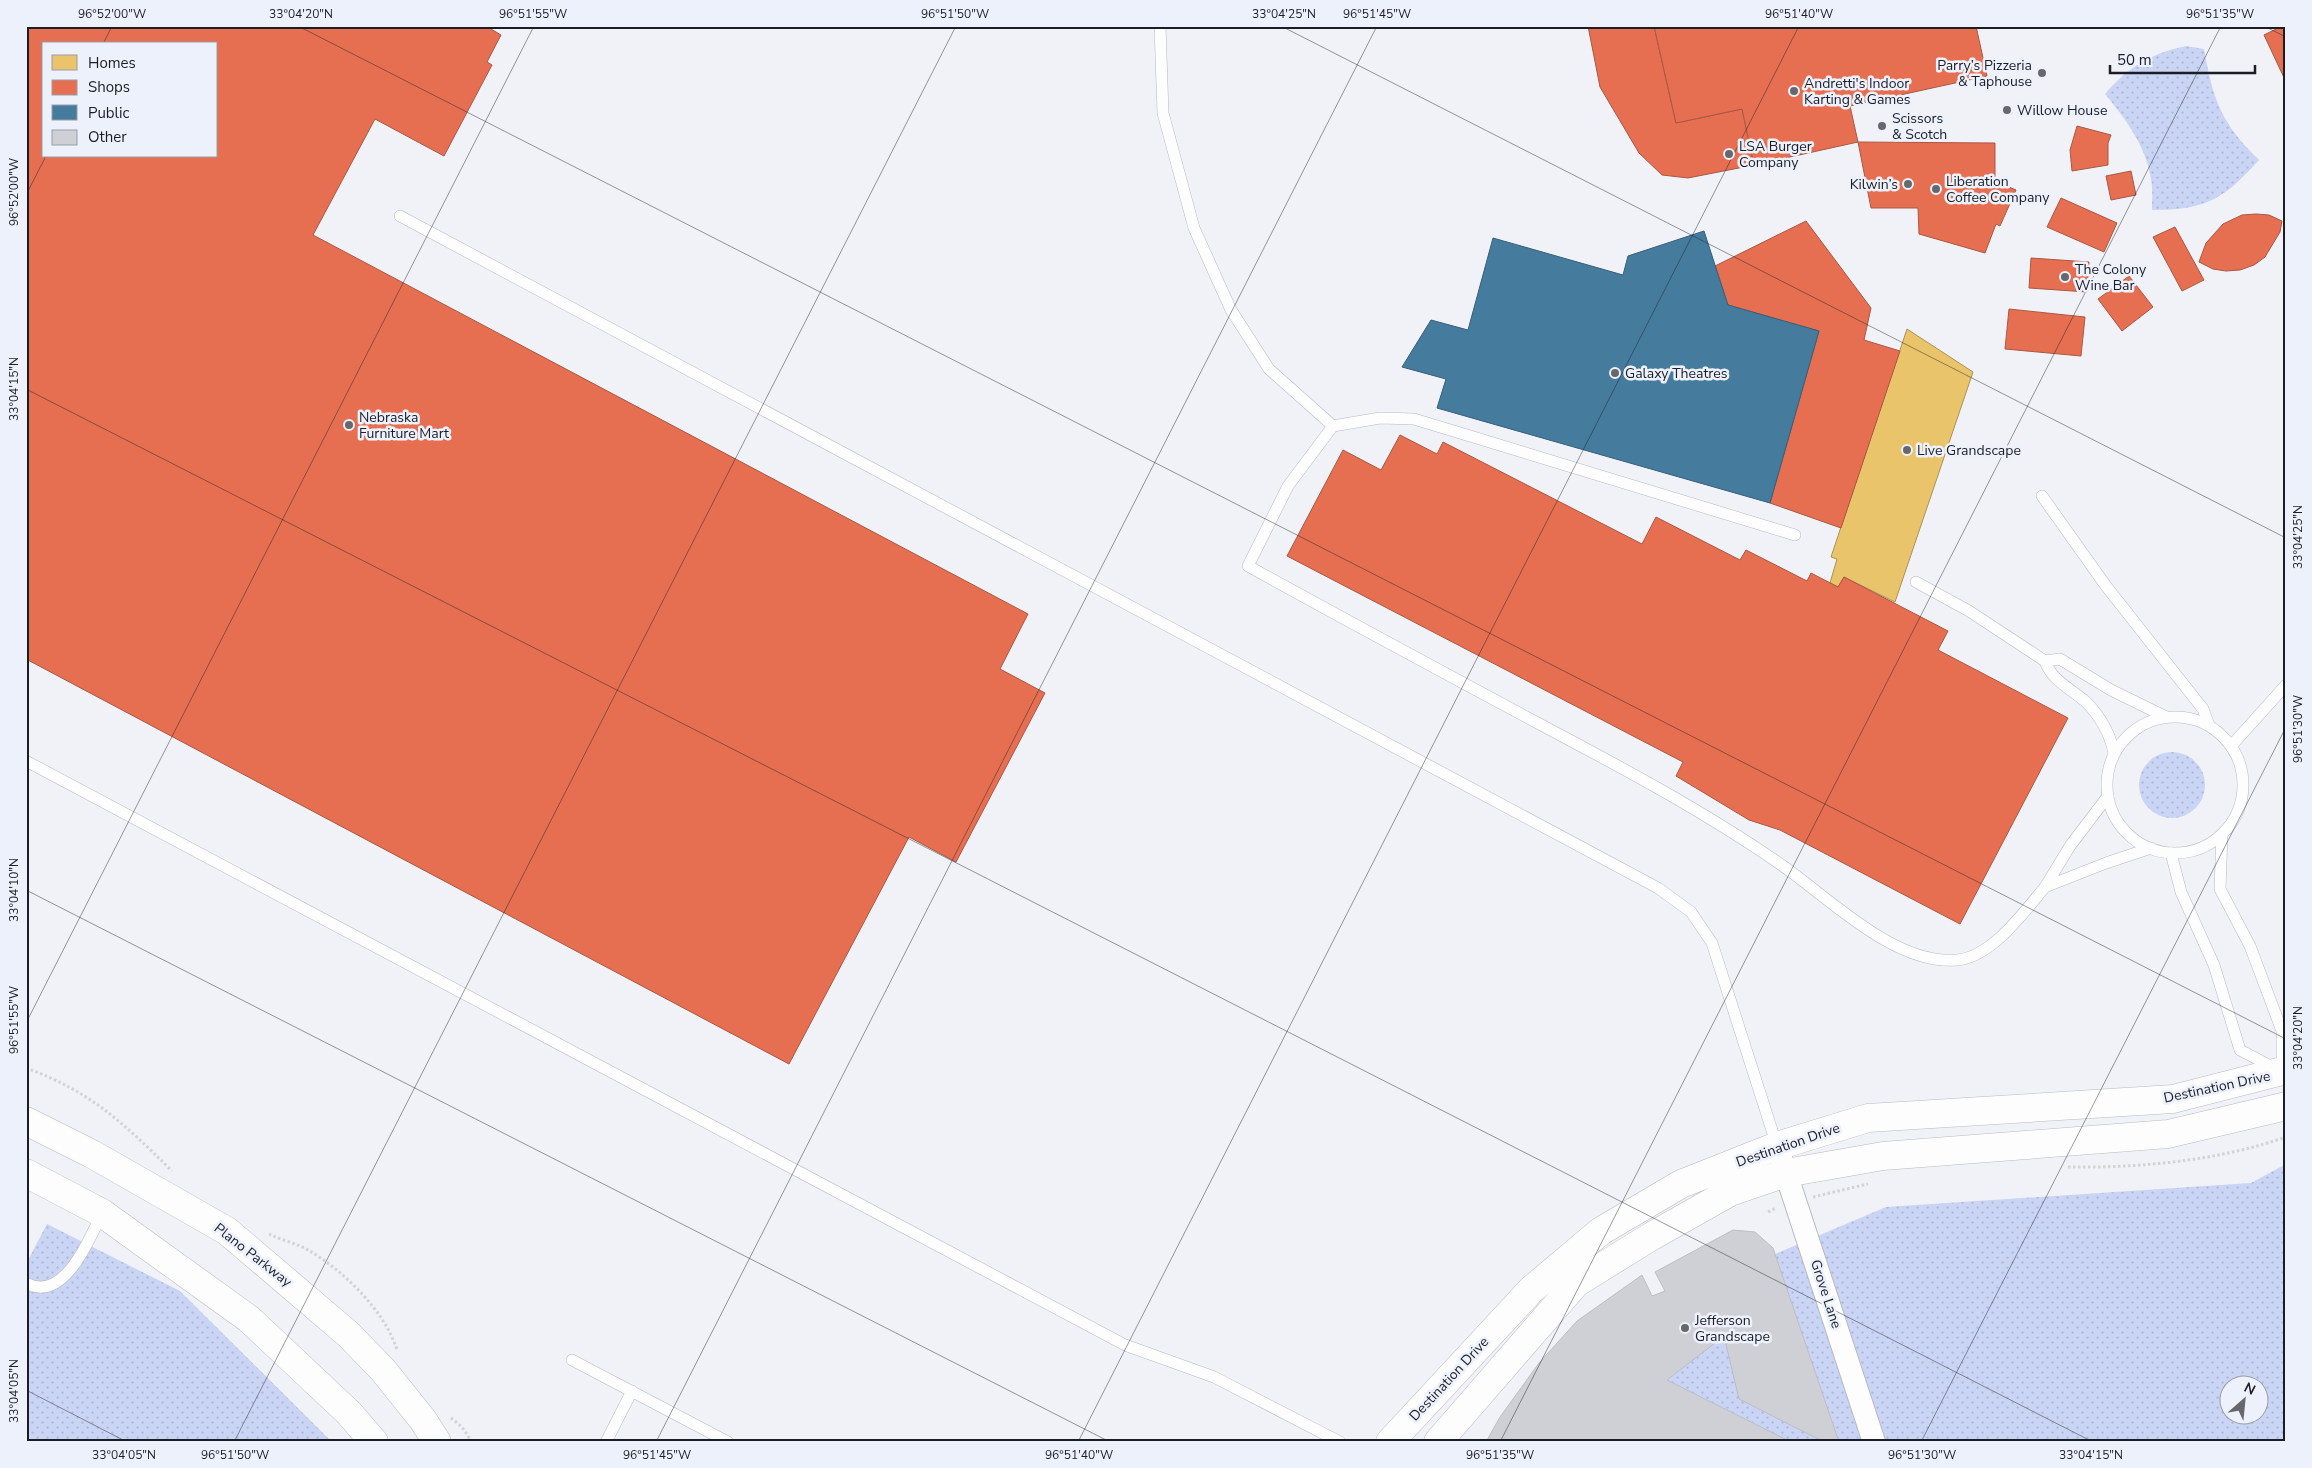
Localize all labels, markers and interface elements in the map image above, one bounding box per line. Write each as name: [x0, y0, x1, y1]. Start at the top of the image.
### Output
text: 96°52'00"W: [78, 6, 146, 22]
text: 33°04'20"N: [269, 6, 333, 22]
text: 96°51'55"W: [499, 6, 567, 22]
text: 96°51'50"W: [921, 6, 989, 22]
text: 33°04'25"N: [1252, 6, 1316, 22]
text: 96°51'45"W: [1343, 6, 1411, 22]
text: 96°51'40"W: [1765, 6, 1833, 22]
text: 96°51'35"W: [2186, 6, 2254, 22]
legend: [42, 42, 218, 158]
scale bar: [2110, 42, 2254, 74]
text: 50 m: [2117, 50, 2152, 70]
text: Homes: [88, 53, 136, 73]
place label: Parry’s Pizzeria & Taphouse: [1937, 56, 2032, 91]
marker: Parry’s Pizzeria & Taphouse: [2036, 67, 2048, 79]
place label: Andretti's Indoor Karting & Games: [1804, 74, 1911, 109]
text: Shops: [88, 77, 130, 97]
marker: Andretti's Indoor Karting & Games: [1788, 85, 1800, 97]
place label: Willow House: [2017, 101, 2107, 120]
text: Public: [88, 103, 129, 123]
marker: Willow House: [2001, 104, 2013, 116]
place label: Scissors & Scotch: [1892, 109, 1947, 144]
marker: Scissors & Scotch: [1876, 120, 1888, 132]
text: Other: [88, 127, 127, 147]
place label: LSA Burger Company: [1739, 137, 1812, 172]
marker: LSA Burger Company: [1723, 148, 1735, 160]
text: 96°52'00"W: [6, 158, 22, 226]
place label: Liberation Coffee Company: [1946, 172, 2050, 207]
place label: Kilwin’s: [1850, 175, 1898, 194]
marker: Kilwin’s: [1902, 178, 1914, 190]
marker: Liberation Coffee Company: [1930, 183, 1942, 195]
place label: The Colony Wine Bar: [2075, 260, 2147, 295]
marker: The Colony Wine Bar: [2059, 271, 2071, 283]
text: 33°04'15"N: [6, 357, 22, 421]
place label: Galaxy Theatres: [1625, 364, 1728, 383]
marker: Galaxy Theatres: [1609, 367, 1621, 379]
place label: Nebraska Furniture Mart: [359, 408, 449, 443]
marker: Nebraska Furniture Mart: [343, 419, 355, 431]
place label: Live Grandscape: [1917, 441, 2021, 460]
marker: Live Grandscape: [1901, 444, 1913, 456]
text: 33°04'25"N: [2290, 505, 2306, 569]
text: 96°51'30"W: [2290, 695, 2306, 763]
text: 33°04'10"N: [6, 858, 22, 922]
text: 96°51'55"W: [6, 986, 22, 1054]
text: 33°04'20"N: [2290, 1006, 2306, 1070]
street label: Destination Drive: [2162, 1066, 2272, 1108]
street label: Destination Drive: [1734, 1118, 1842, 1172]
street label: Plano Parkway: [210, 1219, 296, 1292]
street label: Grove Lane: [1806, 1257, 1846, 1331]
place label: Jefferson Grandscape: [1694, 1311, 1770, 1346]
marker: Jefferson Grandscape: [1679, 1322, 1691, 1334]
street label: Destination Drive: [1405, 1333, 1493, 1425]
text: 33°04'05"N: [6, 1359, 22, 1423]
north arrow: [2220, 1376, 2270, 1426]
text: N: [2241, 1378, 2259, 1400]
text: 33°04'05"N: [92, 1447, 156, 1463]
text: 96°51'50"W: [201, 1447, 269, 1463]
text: 96°51'45"W: [623, 1447, 691, 1463]
text: 96°51'40"W: [1045, 1447, 1113, 1463]
text: 96°51'35"W: [1466, 1447, 1534, 1463]
text: 96°51'30"W: [1888, 1447, 1956, 1463]
text: 33°04'15"N: [2059, 1447, 2123, 1463]

